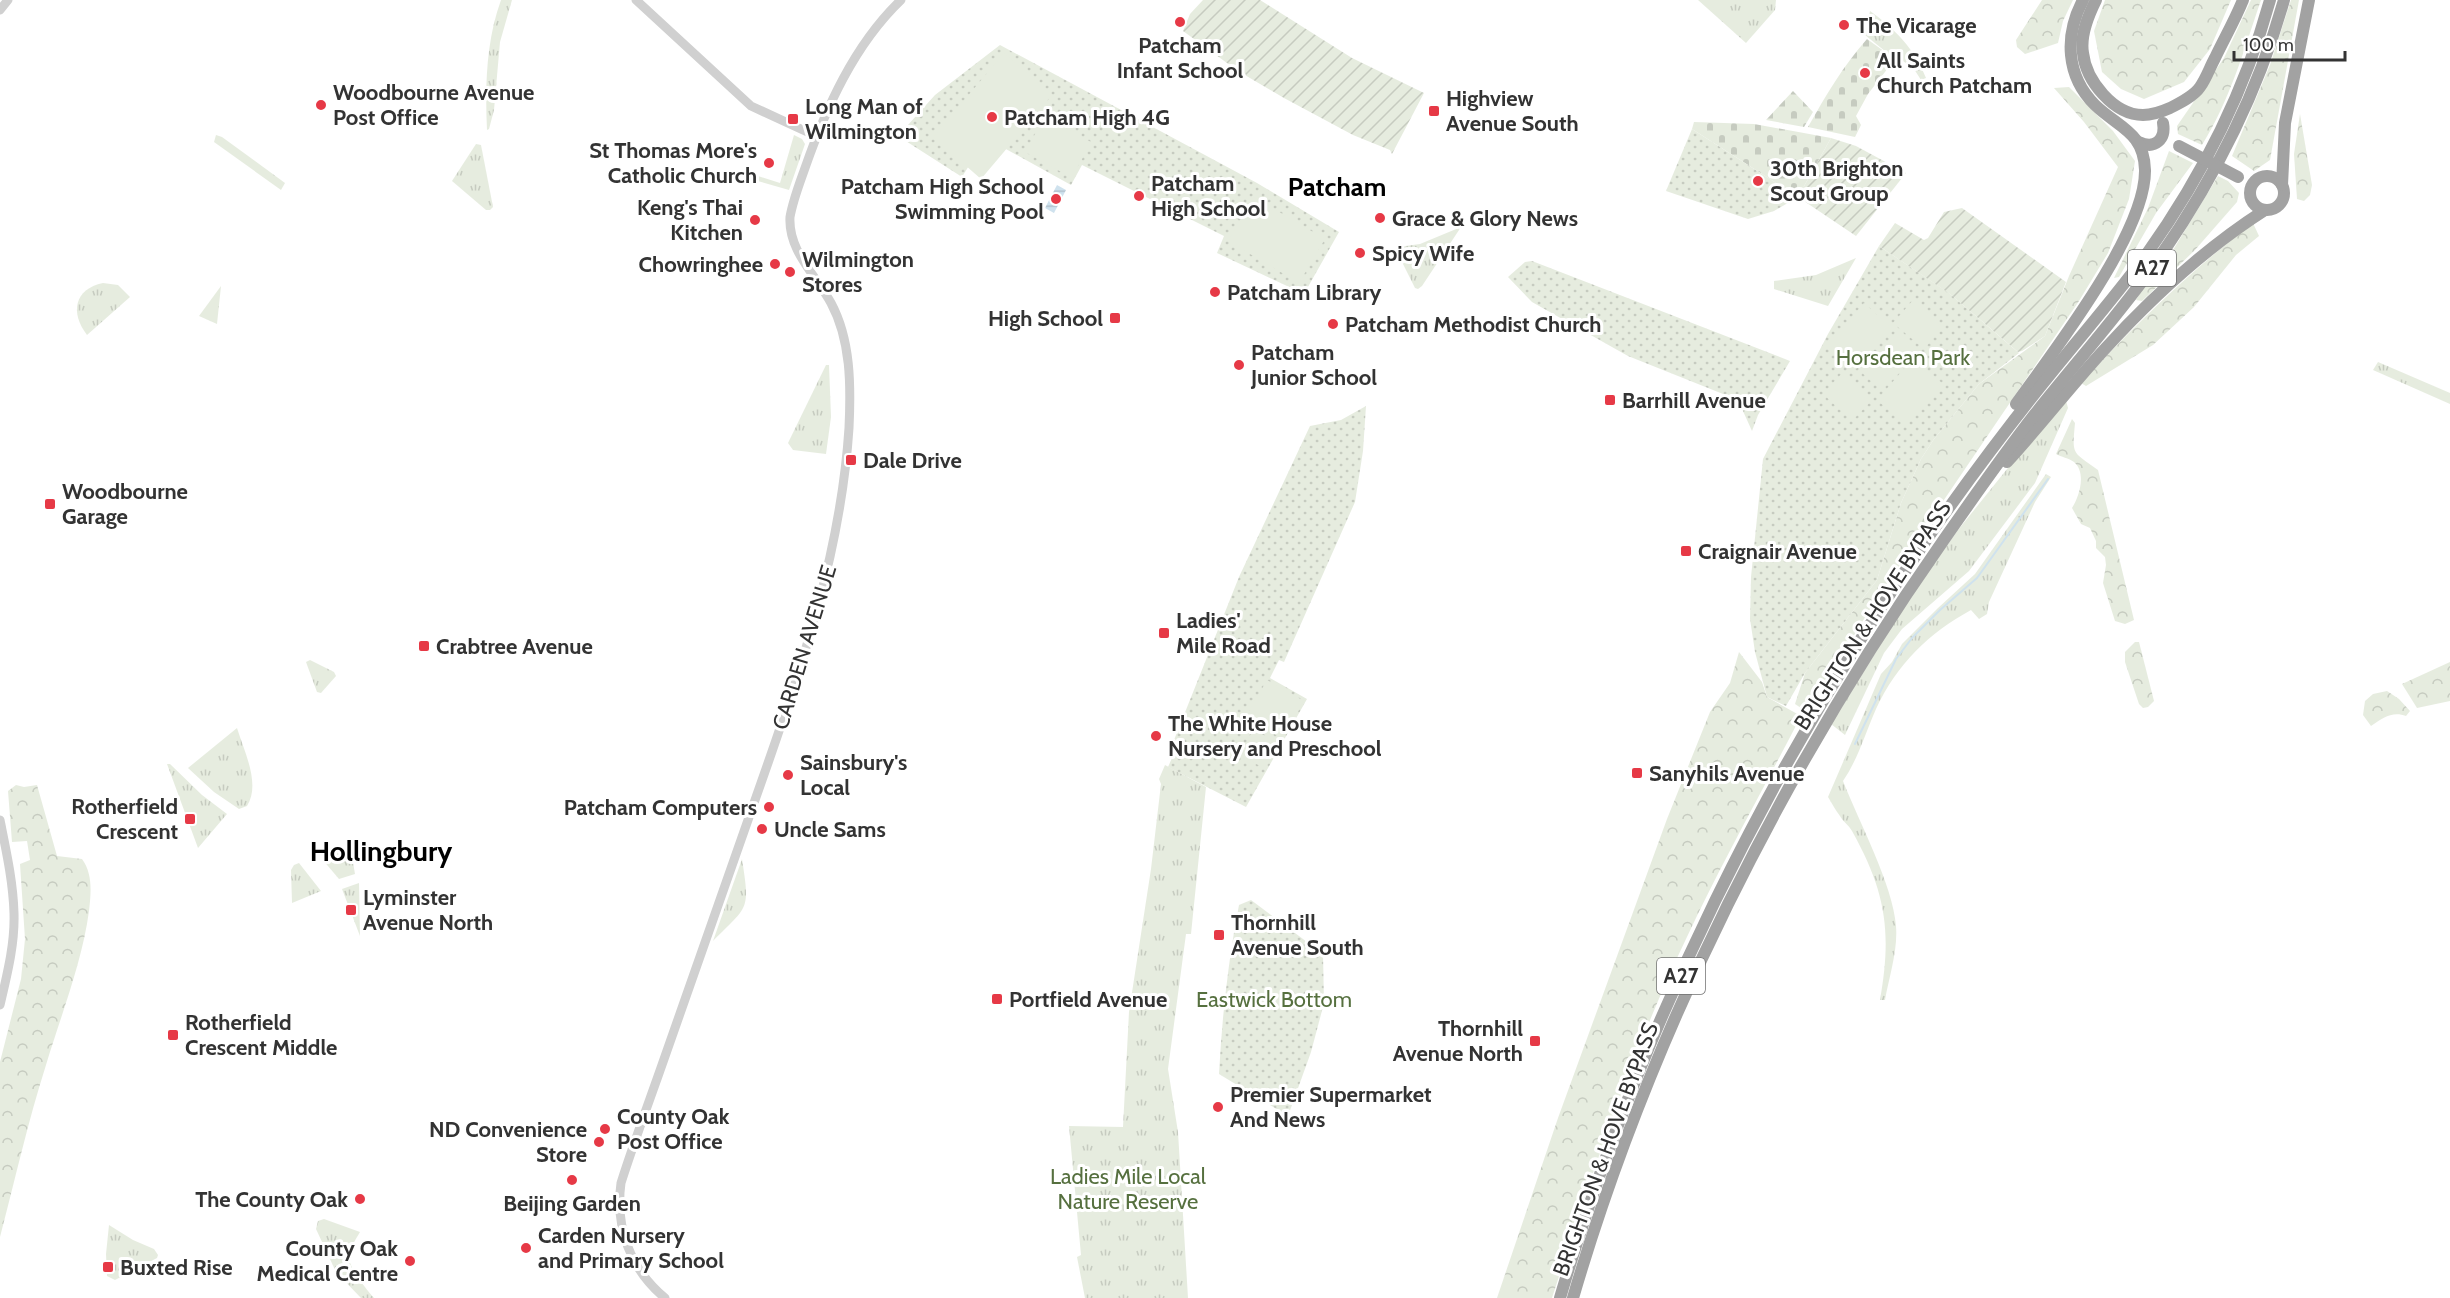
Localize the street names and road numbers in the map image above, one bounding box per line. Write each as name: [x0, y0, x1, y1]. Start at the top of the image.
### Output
road number: A27: [2128, 250, 2176, 286]
street label: BRIGHTON & HOVE BYPASS: [1788, 495, 1957, 735]
street label: CARDEN AVENUE: [767, 562, 842, 733]
road number: A27: [1657, 958, 1705, 994]
street label: BRIGHTON & HOVE BYPASS: [1547, 1018, 1664, 1280]

